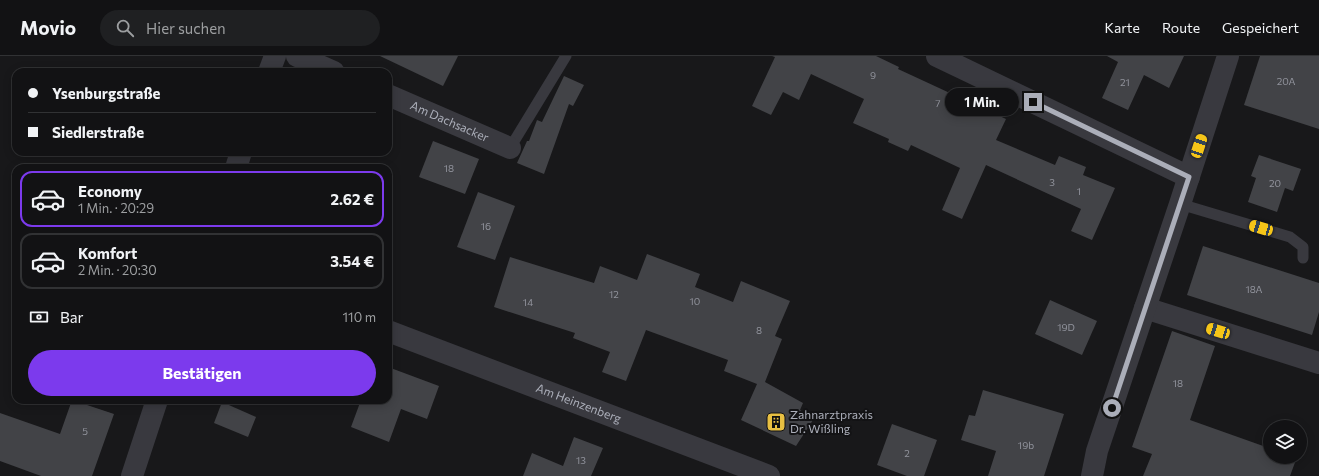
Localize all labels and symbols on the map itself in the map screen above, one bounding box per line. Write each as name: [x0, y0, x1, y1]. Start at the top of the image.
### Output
house number: 9: [870, 69, 876, 81]
house number: 20A: [1277, 75, 1295, 87]
house number: 21: [1120, 76, 1130, 88]
callout: 1 Min.: [945, 88, 1019, 116]
route end: [1024, 93, 1042, 111]
house number: 7: [935, 97, 941, 109]
street label: Am Dachsacker: [408, 98, 491, 144]
car: [1190, 133, 1208, 159]
house number: 18: [444, 162, 454, 174]
house number: 3: [1049, 176, 1055, 188]
house number: 20: [1269, 177, 1281, 189]
house number: 1: [1077, 185, 1081, 197]
car: [1248, 219, 1274, 237]
house number: 16: [481, 220, 491, 232]
house number: 18A: [1245, 283, 1263, 295]
house number: 12: [609, 288, 619, 300]
house number: 10: [690, 295, 700, 307]
house number: 14: [523, 296, 533, 308]
house number: 19D: [1057, 321, 1075, 333]
car: [1205, 322, 1231, 340]
house number: 8: [756, 324, 762, 336]
house number: 18: [1173, 377, 1183, 389]
street label: Am Heinzenberg: [534, 380, 624, 425]
route start: [1103, 399, 1121, 417]
place label: Zahnarztpraxis Dr. Wißling: [790, 407, 873, 435]
building icon: Zahnarztpraxis Dr. Wißling: [765, 411, 787, 433]
house number: 5: [82, 425, 88, 437]
house number: 19b: [1018, 439, 1034, 451]
house number: 2: [904, 447, 910, 459]
house number: 13: [576, 454, 586, 466]

